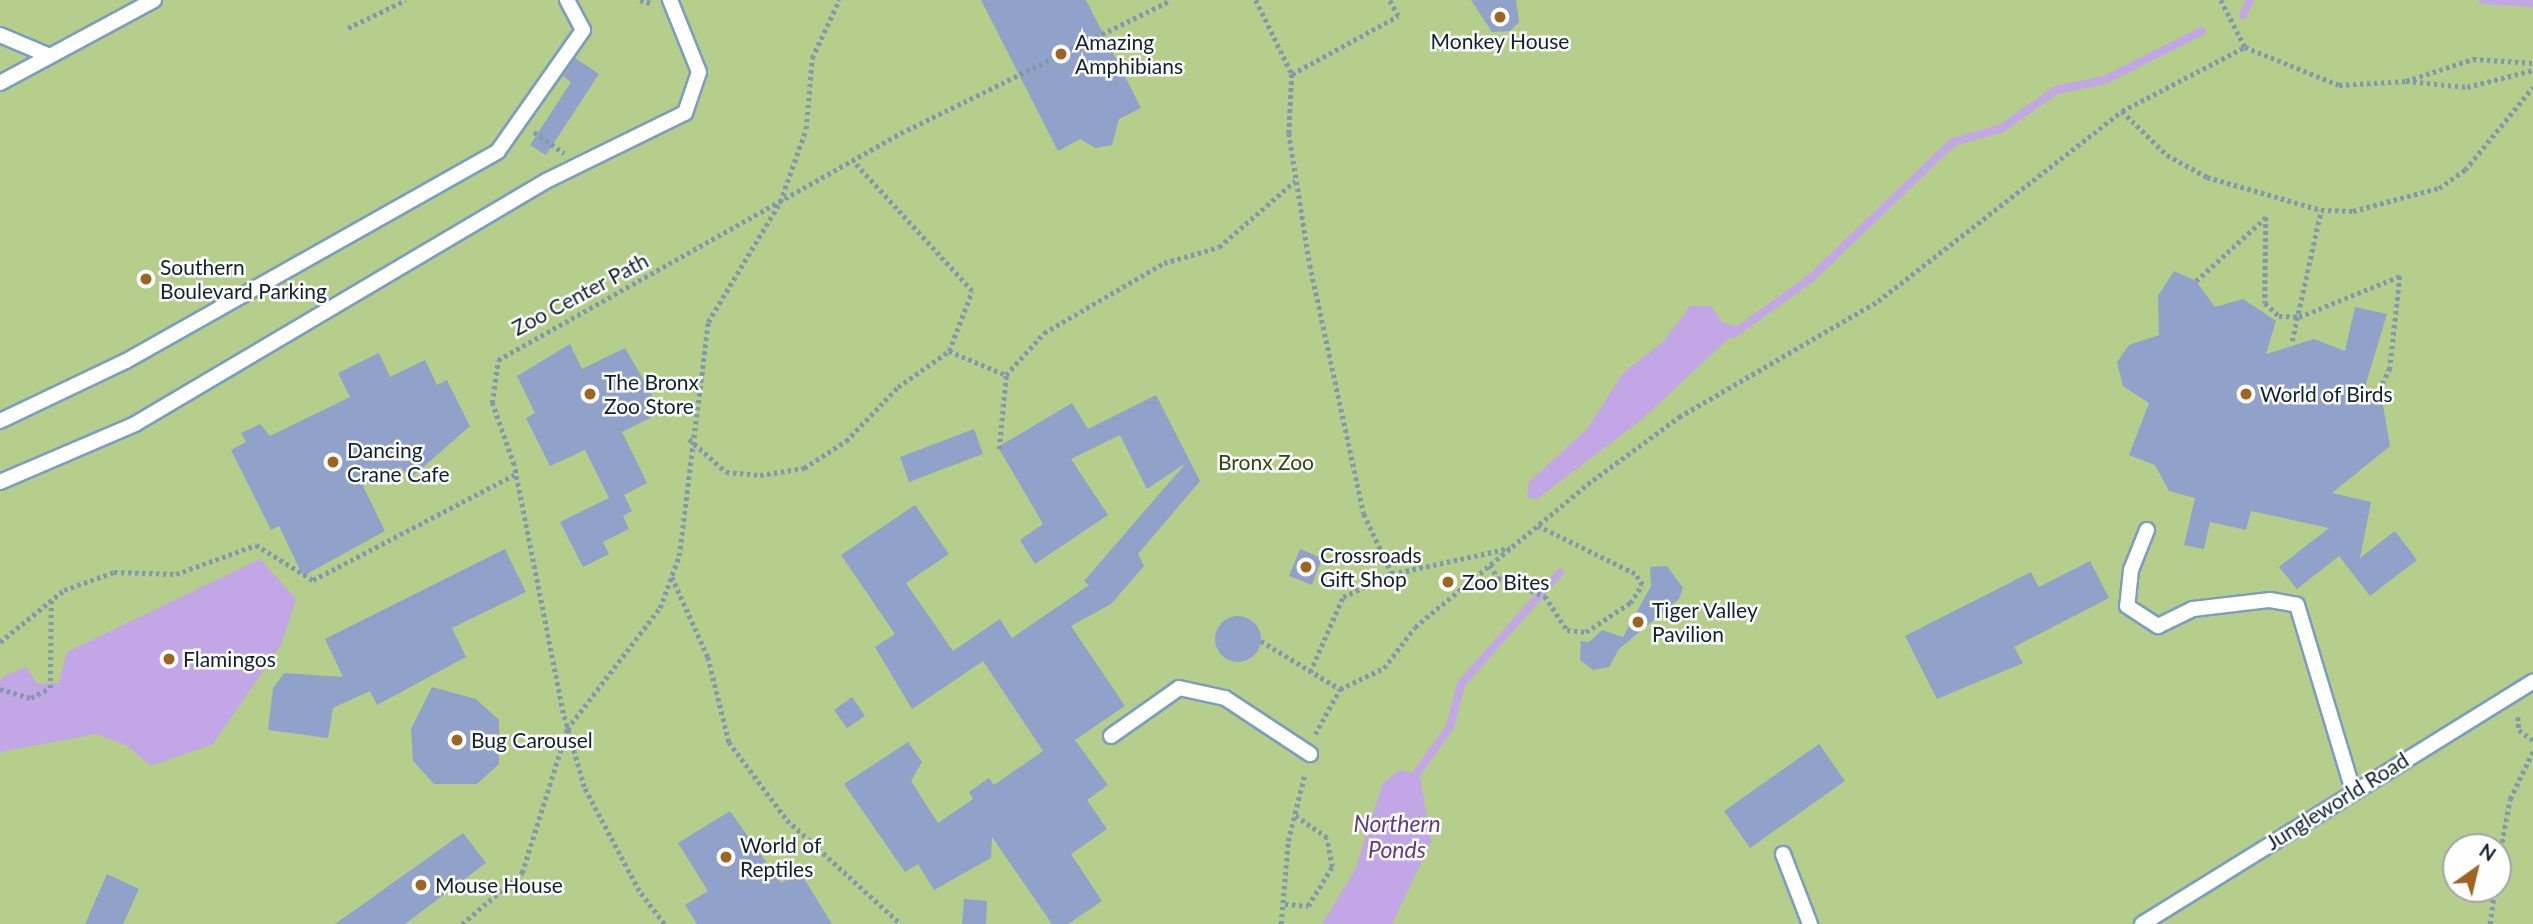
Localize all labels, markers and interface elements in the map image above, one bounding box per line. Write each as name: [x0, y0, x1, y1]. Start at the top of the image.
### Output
marker: Monkey House: [1492, 9, 1508, 25]
place label: Monkey House: [1430, 28, 1570, 54]
place label: Amazing Amphibians: [1075, 29, 1183, 79]
marker: Amazing Amphibians: [1053, 46, 1069, 62]
street label: Zoo Center Path: [507, 247, 653, 341]
place label: Southern Boulevard Parking: [160, 254, 327, 304]
marker: Southern Boulevard Parking: [138, 271, 154, 287]
place label: The Bronx Zoo Store: [604, 369, 699, 419]
place label: World of Birds: [2260, 381, 2393, 407]
marker: The Bronx Zoo Store: [582, 386, 598, 402]
marker: World of Birds: [2238, 386, 2254, 402]
place label: Dancing Crane Cafe: [347, 437, 449, 487]
park label: Bronx Zoo: [1218, 449, 1314, 475]
marker: Dancing Crane Cafe: [325, 454, 341, 470]
place label: Crossroads Gift Shop: [1320, 542, 1422, 592]
marker: Crossroads Gift Shop: [1298, 559, 1314, 575]
place label: Zoo Bites: [1462, 569, 1549, 595]
marker: Zoo Bites: [1440, 574, 1456, 590]
place label: Tiger Valley Pavilion: [1652, 597, 1759, 647]
marker: Tiger Valley Pavilion: [1630, 614, 1646, 630]
place label: Flamingos: [183, 646, 276, 672]
marker: Flamingos: [161, 651, 177, 667]
place label: Bug Carousel: [471, 727, 593, 753]
marker: Bug Carousel: [449, 732, 465, 748]
street label: Jungleworld Road: [2261, 747, 2413, 855]
water label: Northern Ponds: [1353, 809, 1441, 863]
place label: World of Reptiles: [740, 832, 821, 882]
north arrow: [2442, 833, 2512, 903]
text: N: [2475, 838, 2500, 865]
marker: World of Reptiles: [718, 849, 734, 865]
place label: Mouse House: [435, 872, 563, 898]
marker: Mouse House: [413, 877, 429, 893]

